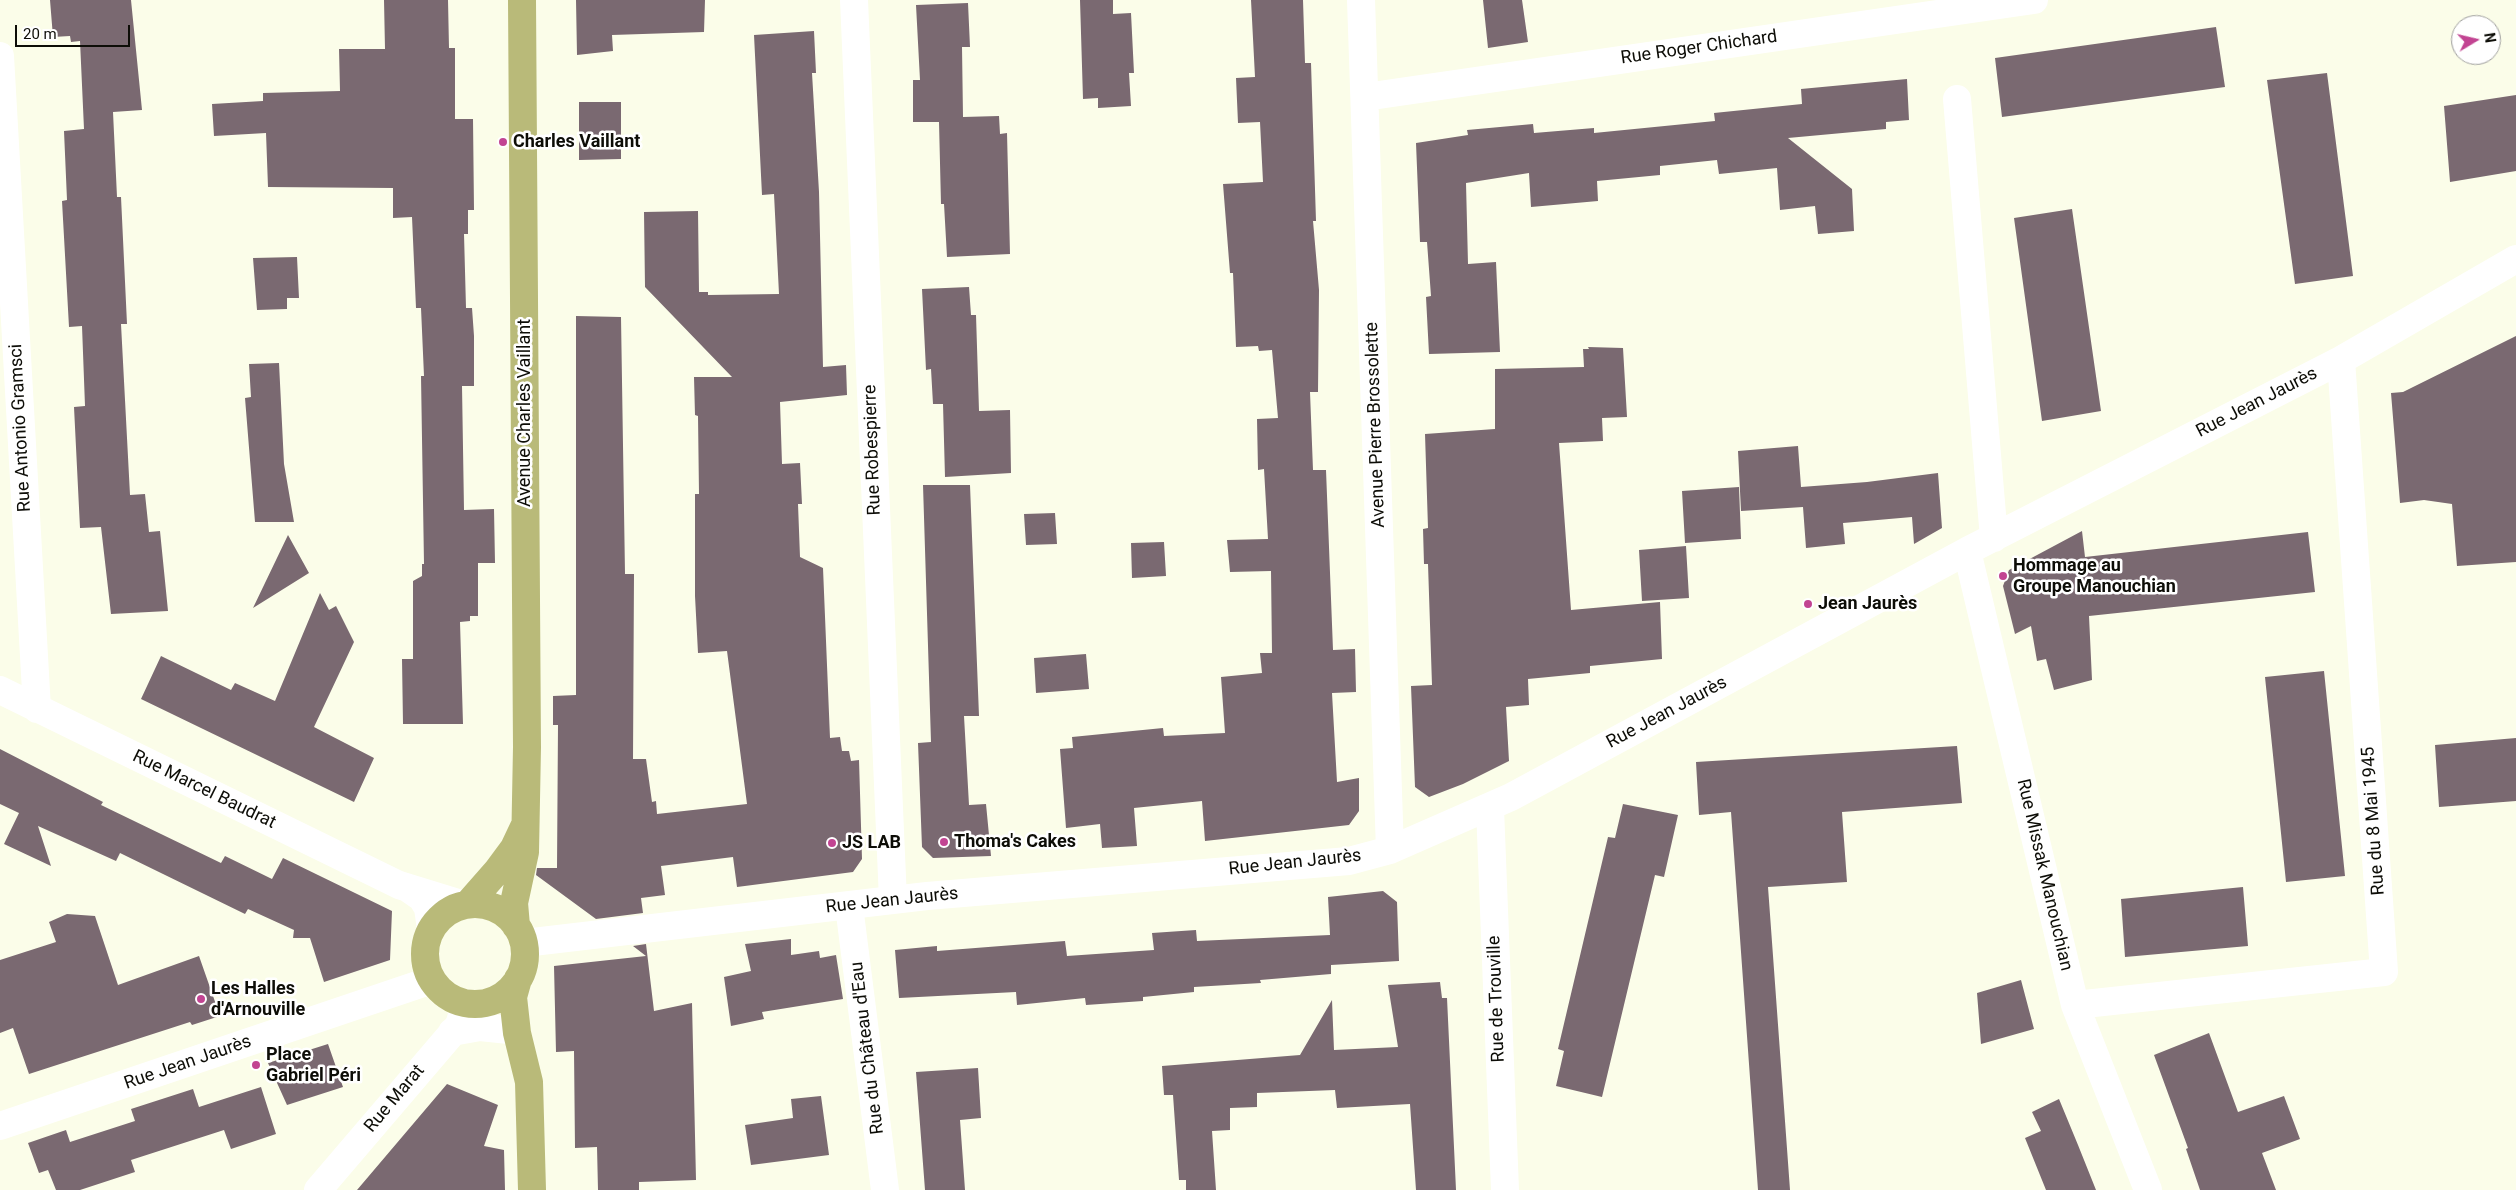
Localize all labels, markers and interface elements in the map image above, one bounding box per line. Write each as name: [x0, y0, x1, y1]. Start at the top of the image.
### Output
scale bar: [18, 15, 132, 47]
north arrow: [2451, 15, 2501, 65]
text: 20 m: [23, 25, 57, 43]
street label: Rue Roger Chichard: [1619, 26, 1779, 70]
text: N: [2481, 32, 2499, 44]
place label: Charles Vaillant: [513, 131, 640, 153]
marker: Charles Vaillant: [497, 136, 509, 148]
street label: Avenue Charles Vaillant: [514, 319, 536, 507]
street label: Avenue Pierre Brossolette: [1362, 322, 1390, 528]
street label: Rue Antonio Gramsci: [6, 343, 36, 513]
street label: Rue Jean Jaurès: [2193, 363, 2321, 443]
street label: Rue Robespierre: [860, 384, 886, 516]
place label: Hommage au Groupe Manouchian: [2013, 555, 2176, 598]
marker: Hommage au Groupe Manouchian: [1997, 570, 2009, 582]
place label: Jean Jaurès: [1818, 593, 1917, 615]
marker: Jean Jaurès: [1802, 598, 1814, 610]
street label: Rue Jean Jaurès: [1603, 672, 1731, 754]
street label: Rue Marcel Baudrat: [129, 746, 279, 834]
street label: Rue du 8 Mai 1945: [2358, 746, 2390, 896]
street label: Rue Missak Manouchian: [2011, 777, 2077, 973]
place label: Thoma's Cakes: [954, 831, 1076, 853]
place label: JS LAB: [842, 832, 901, 854]
marker: Thoma's Cakes: [938, 836, 950, 848]
marker: JS LAB: [826, 837, 838, 849]
street label: Rue Jean Jaurès: [1228, 845, 1362, 881]
street label: Rue Jean Jaurès: [825, 883, 959, 919]
street label: Rue de Trouville: [1484, 935, 1510, 1063]
street label: Rue du Château d'Eau: [847, 960, 889, 1136]
place label: Les Halles d'Arnouville: [211, 978, 305, 1021]
marker: Les Halles d'Arnouville: [195, 993, 207, 1005]
street label: Rue Jean Jaurès: [122, 1031, 254, 1095]
place label: Place Gabriel Péri: [266, 1044, 361, 1086]
marker: Place Gabriel Péri: [250, 1059, 262, 1071]
street label: Rue Marat: [360, 1061, 430, 1137]

